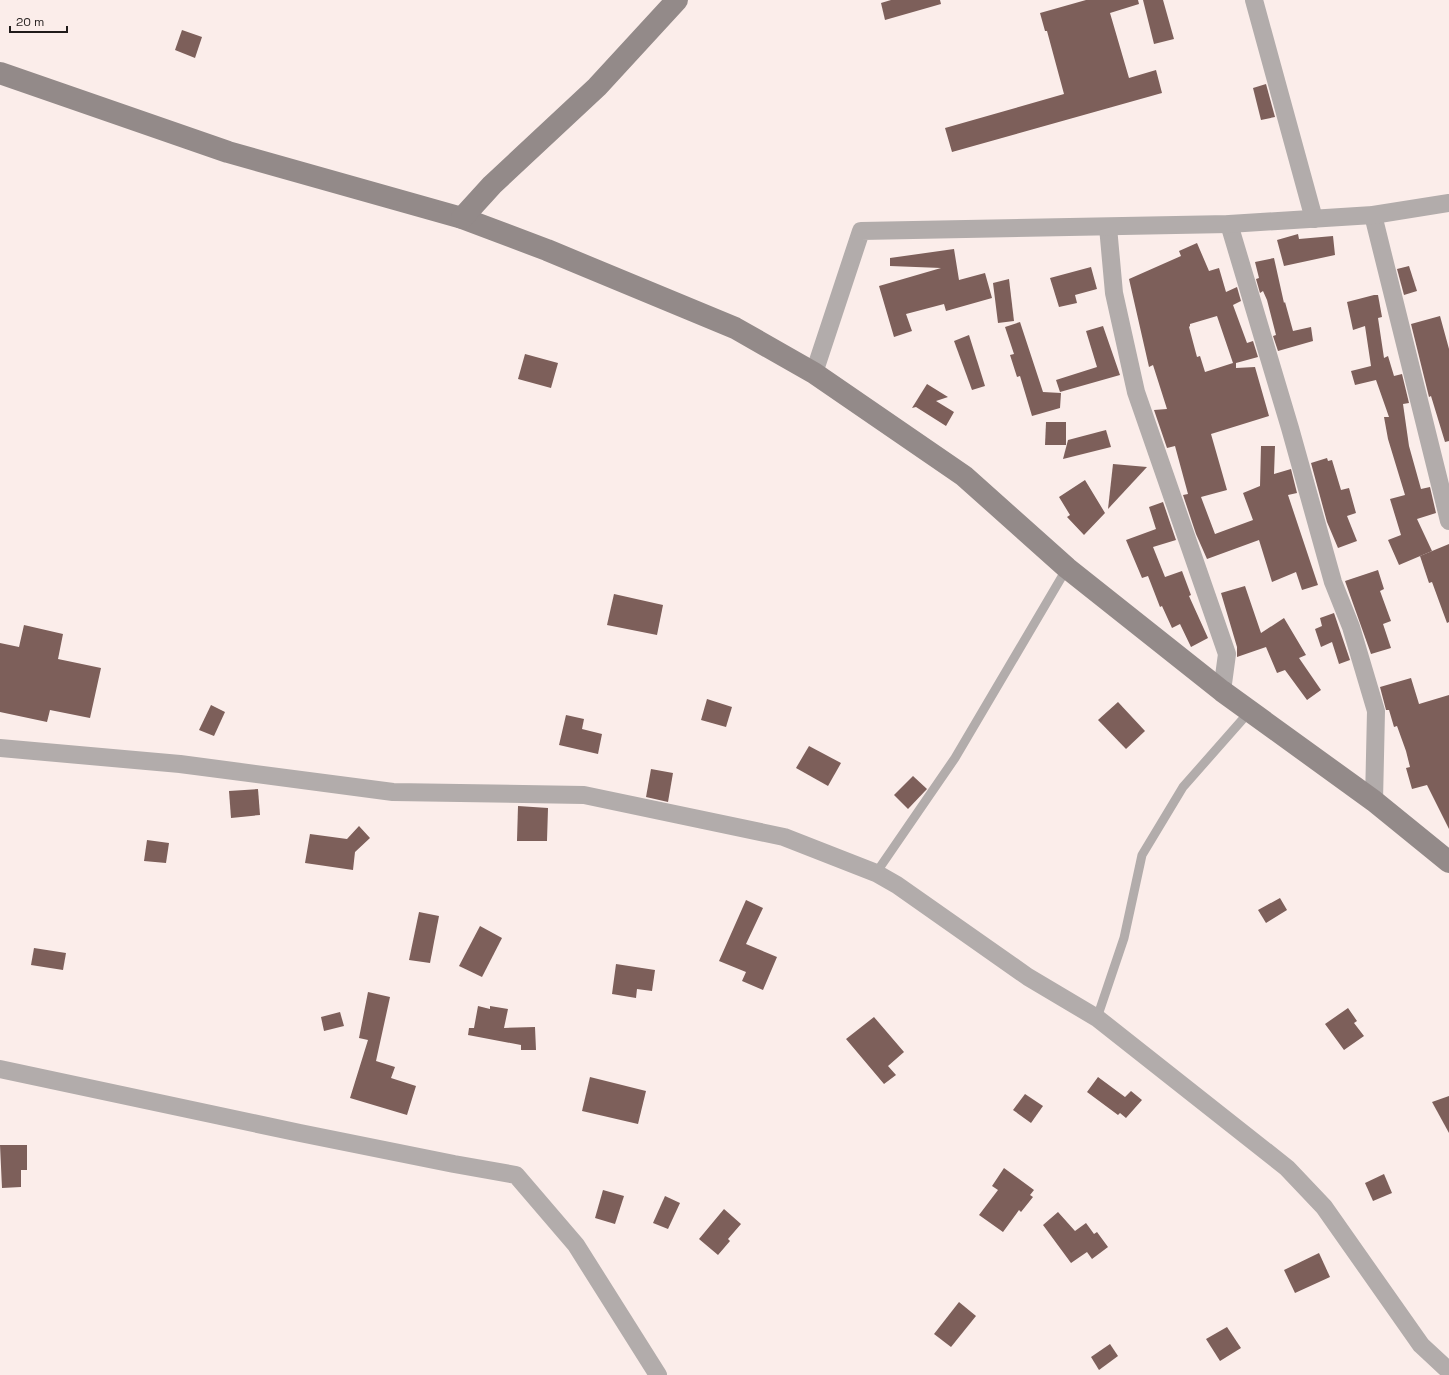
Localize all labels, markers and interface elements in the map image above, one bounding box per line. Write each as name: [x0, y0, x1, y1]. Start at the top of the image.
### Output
scale bar: [10, 8, 67, 34]
text: 20 m: [16, 14, 44, 30]

